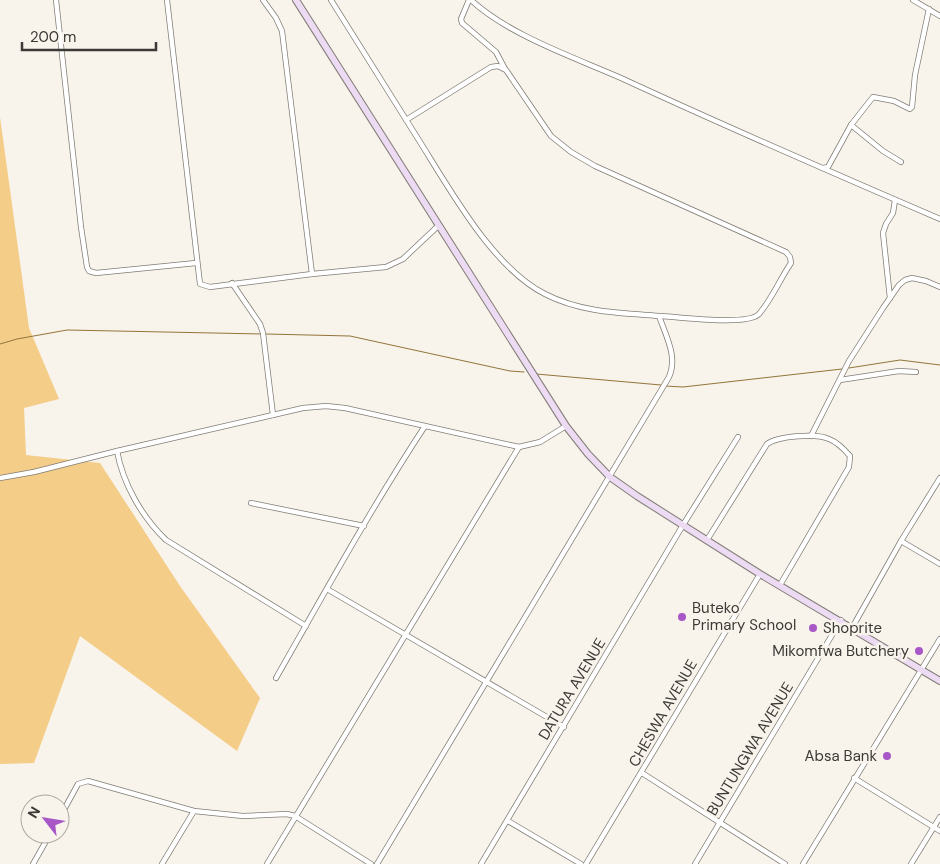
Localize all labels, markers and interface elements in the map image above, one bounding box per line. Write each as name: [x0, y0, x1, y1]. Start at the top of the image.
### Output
scale bar: [22, 20, 156, 52]
text: 200 m: [30, 27, 76, 47]
place label: Buteko Primary School: [692, 598, 796, 635]
marker: Buteko Primary School: [676, 611, 688, 623]
place label: Shoprite: [823, 618, 882, 638]
marker: Shoprite: [807, 622, 819, 634]
street label: DATURA AVENUE: [534, 635, 610, 743]
place label: Mikomfwa Butchery: [772, 641, 910, 661]
marker: Mikomfwa Butchery: [913, 645, 925, 657]
street label: CHESWA AVENUE: [624, 656, 702, 770]
street label: BUNTUNGWA AVENUE: [702, 679, 798, 819]
place label: Absa Bank: [805, 746, 877, 766]
marker: Absa Bank: [881, 750, 893, 762]
north arrow: [20, 794, 70, 844]
text: N: [24, 803, 44, 821]

